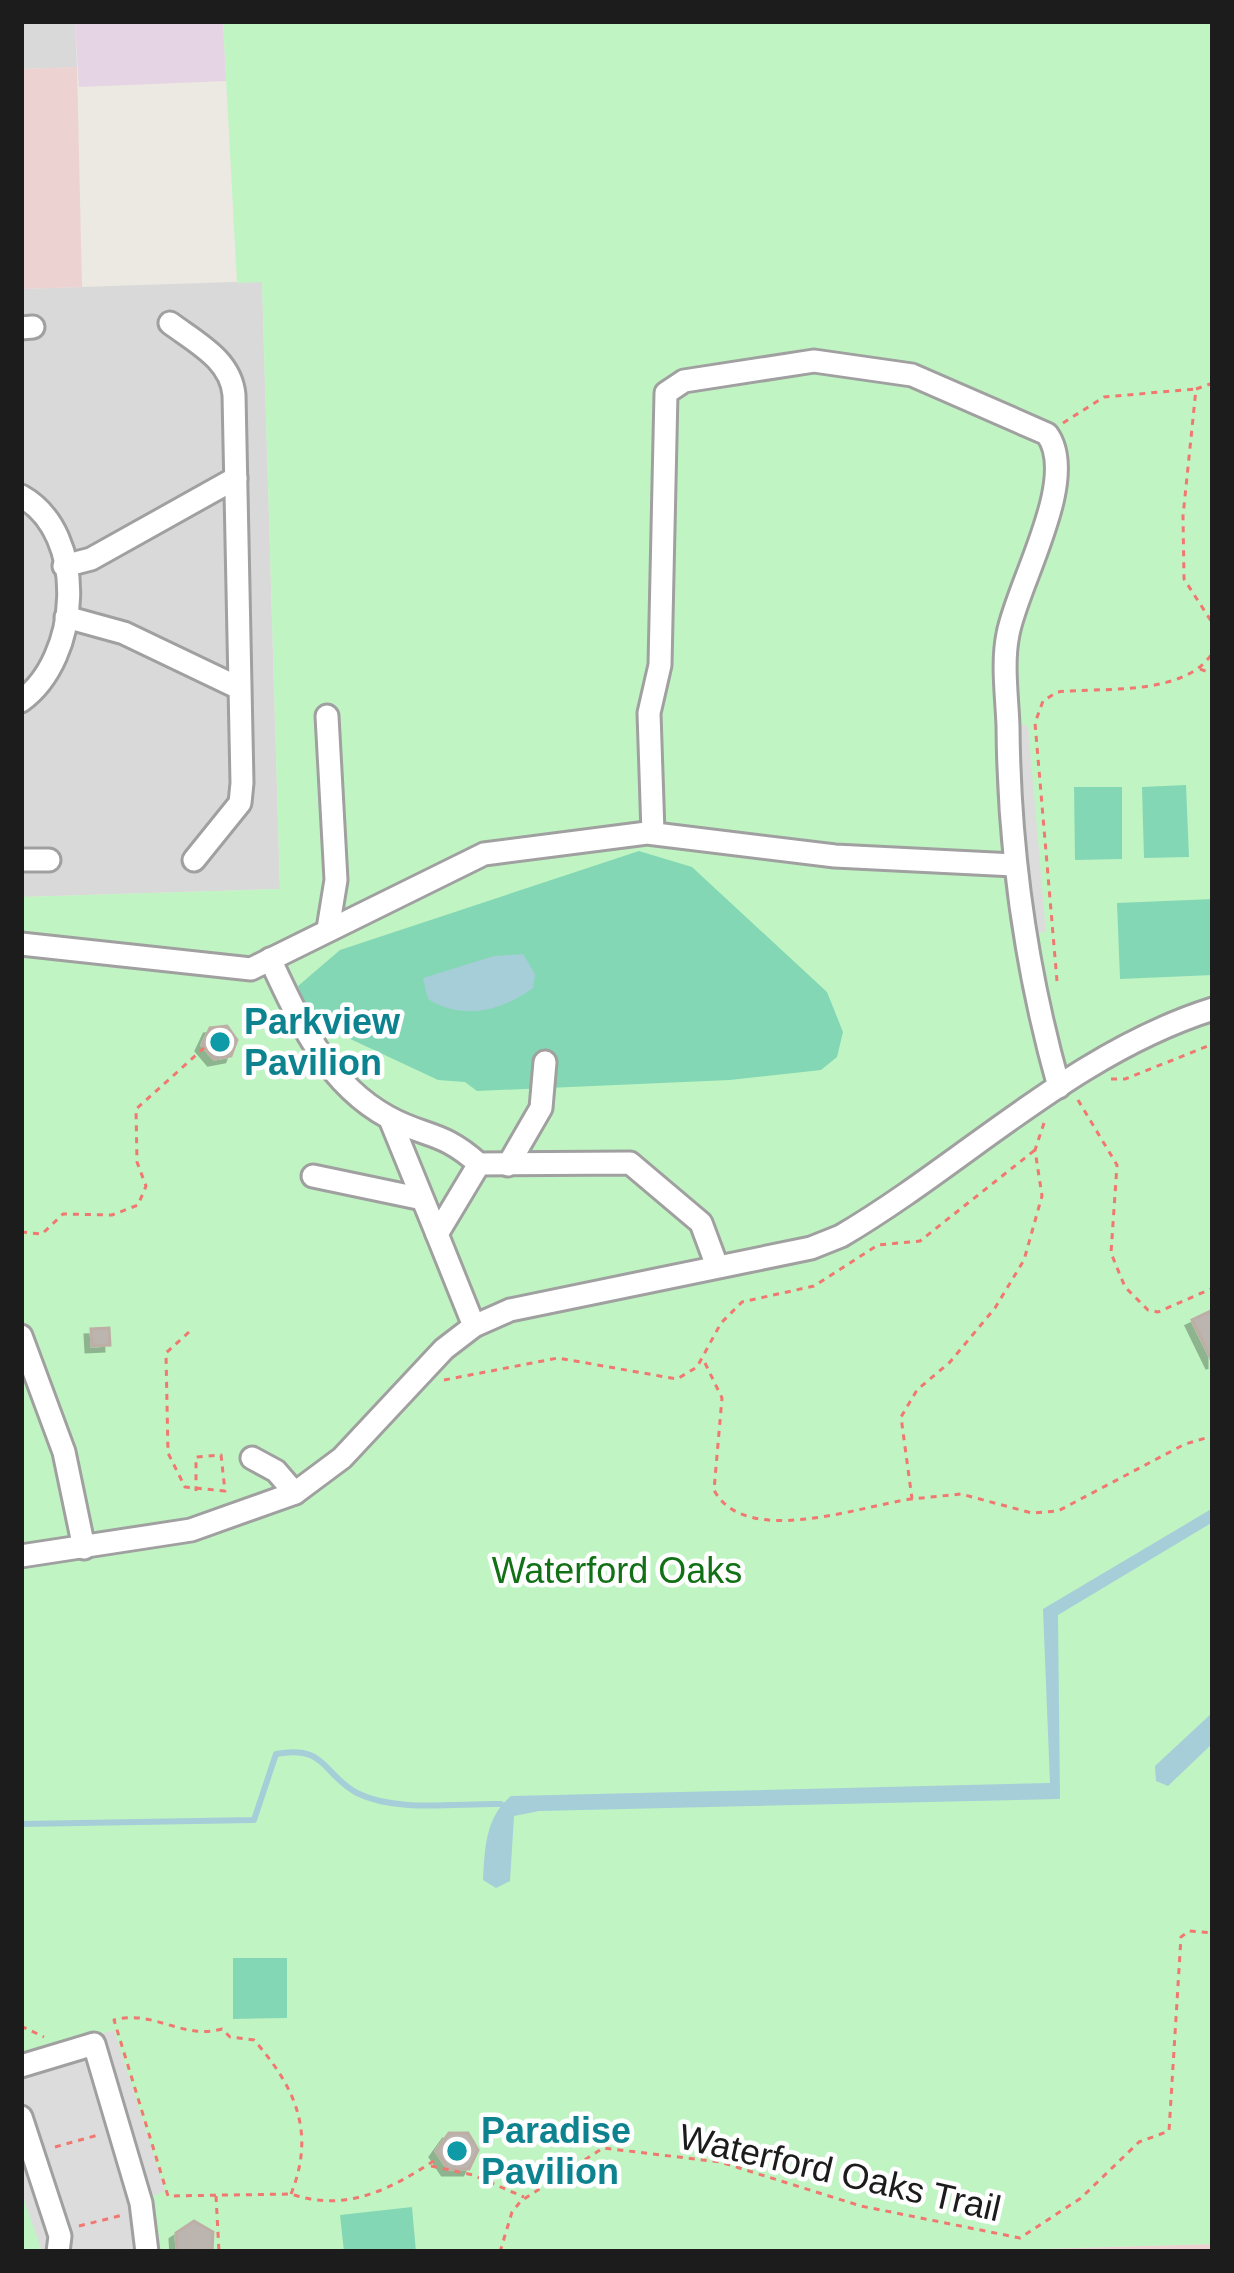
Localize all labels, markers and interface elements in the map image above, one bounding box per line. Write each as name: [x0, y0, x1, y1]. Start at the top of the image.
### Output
place label: Parkview Pavilion: [244, 1001, 401, 1083]
marker: Parkview Pavilion: [207, 1029, 233, 1055]
park label: Waterford Oaks: [492, 1550, 742, 1591]
place label: Paradise Pavilion: [481, 2110, 631, 2192]
street label: Waterford Oaks Trail: [675, 2116, 1005, 2229]
marker: Paradise Pavilion: [444, 2138, 470, 2164]

